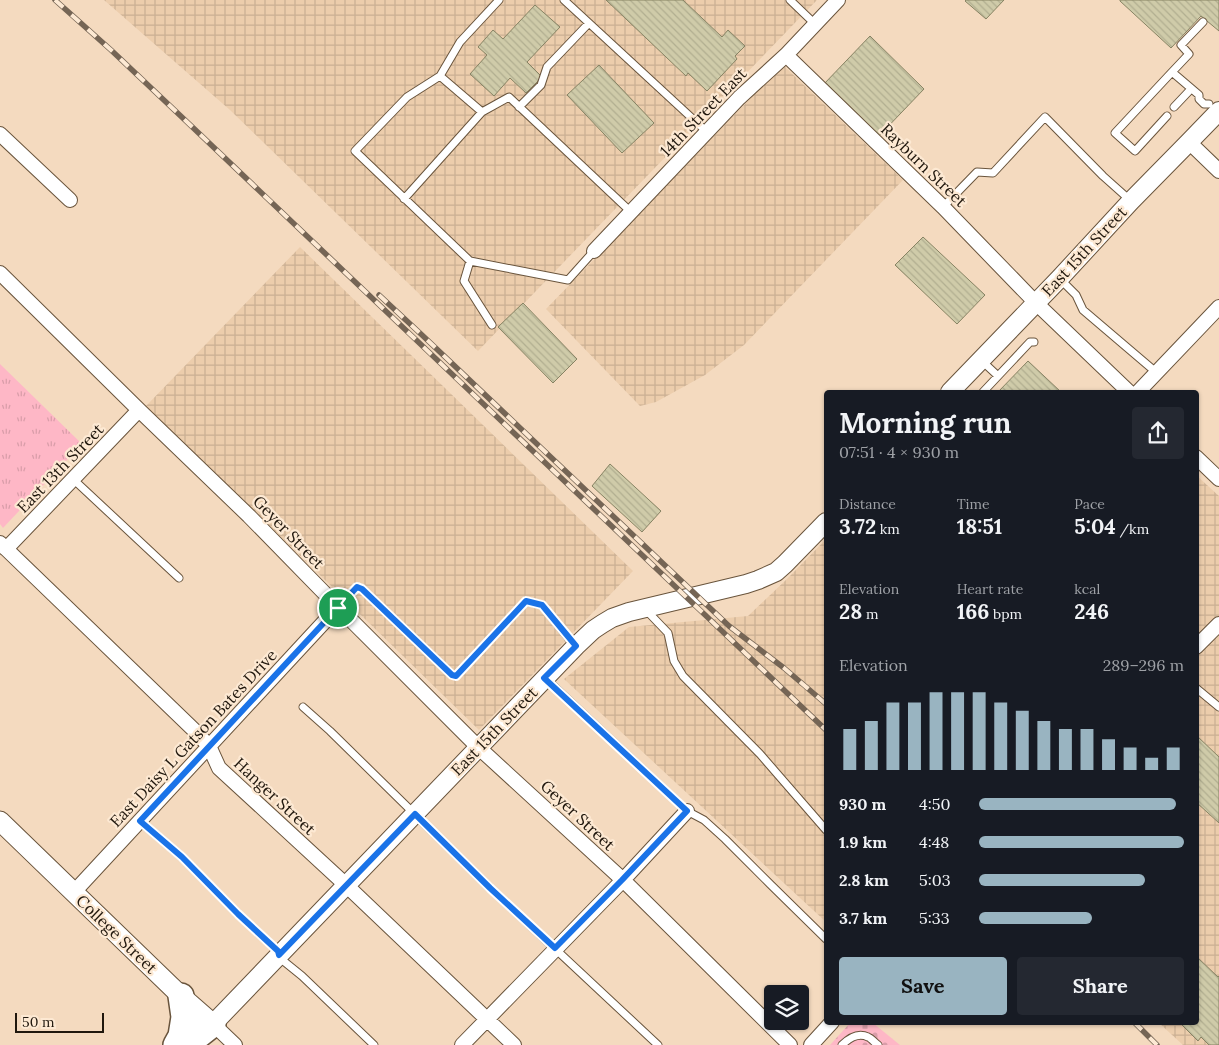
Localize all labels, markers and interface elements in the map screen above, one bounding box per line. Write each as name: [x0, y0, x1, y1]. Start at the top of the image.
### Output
street label: 14th Street East: [656, 63, 751, 161]
street label: Rayburn Street: [877, 119, 972, 212]
street label: East 15th Street: [1037, 201, 1131, 300]
text: Morning run: [839, 405, 1011, 441]
button: share: [1132, 407, 1184, 459]
street label: East 13th Street: [12, 419, 108, 517]
text: 07:51 · 4 × 930 m: [839, 442, 959, 462]
street label: Geyer Street: [249, 491, 329, 573]
text: Distance: [839, 495, 896, 513]
text: Time: [957, 495, 990, 513]
text: Pace: [1074, 495, 1105, 513]
text: 3.72: [839, 513, 876, 540]
text: 18:51: [957, 513, 1002, 540]
text: 5:04: [1074, 513, 1116, 540]
text: km: [876, 520, 900, 538]
text: /km: [1116, 520, 1149, 538]
text: Elevation: [839, 580, 899, 598]
text: Heart rate: [957, 580, 1023, 598]
text: kcal: [1074, 580, 1100, 598]
pin: [317, 587, 359, 629]
icon: arrive: [324, 594, 352, 622]
text: 28: [839, 598, 862, 625]
text: 166: [957, 598, 989, 625]
text: 246: [1074, 598, 1109, 625]
text: m: [862, 605, 878, 623]
text: bpm: [989, 605, 1022, 623]
street label: East Daisy L Gatson Bates Drive: [105, 645, 281, 831]
text: Elevation: [839, 655, 908, 675]
text: 289–296 m: [1103, 655, 1184, 675]
street label: East 15th Street: [447, 682, 542, 780]
street label: Hanger Street: [230, 753, 321, 839]
street label: Geyer Street: [537, 776, 620, 855]
text: 930 m: [839, 794, 886, 814]
text: 4:50: [919, 794, 950, 814]
text: 1.9 km: [839, 832, 887, 852]
text: 4:48: [919, 832, 949, 852]
text: 2.8 km: [839, 870, 889, 890]
text: 5:03: [919, 870, 951, 890]
street label: College Street: [72, 890, 162, 978]
text: 3.7 km: [839, 908, 887, 928]
text: 5:33: [919, 908, 950, 928]
button: Save: [839, 957, 1007, 1015]
button: Share: [1017, 957, 1184, 1015]
map controls: [764, 985, 809, 1030]
button: layers: [764, 985, 809, 1030]
scale bar: [15, 1010, 104, 1033]
text: 50 m: [22, 1013, 55, 1031]

